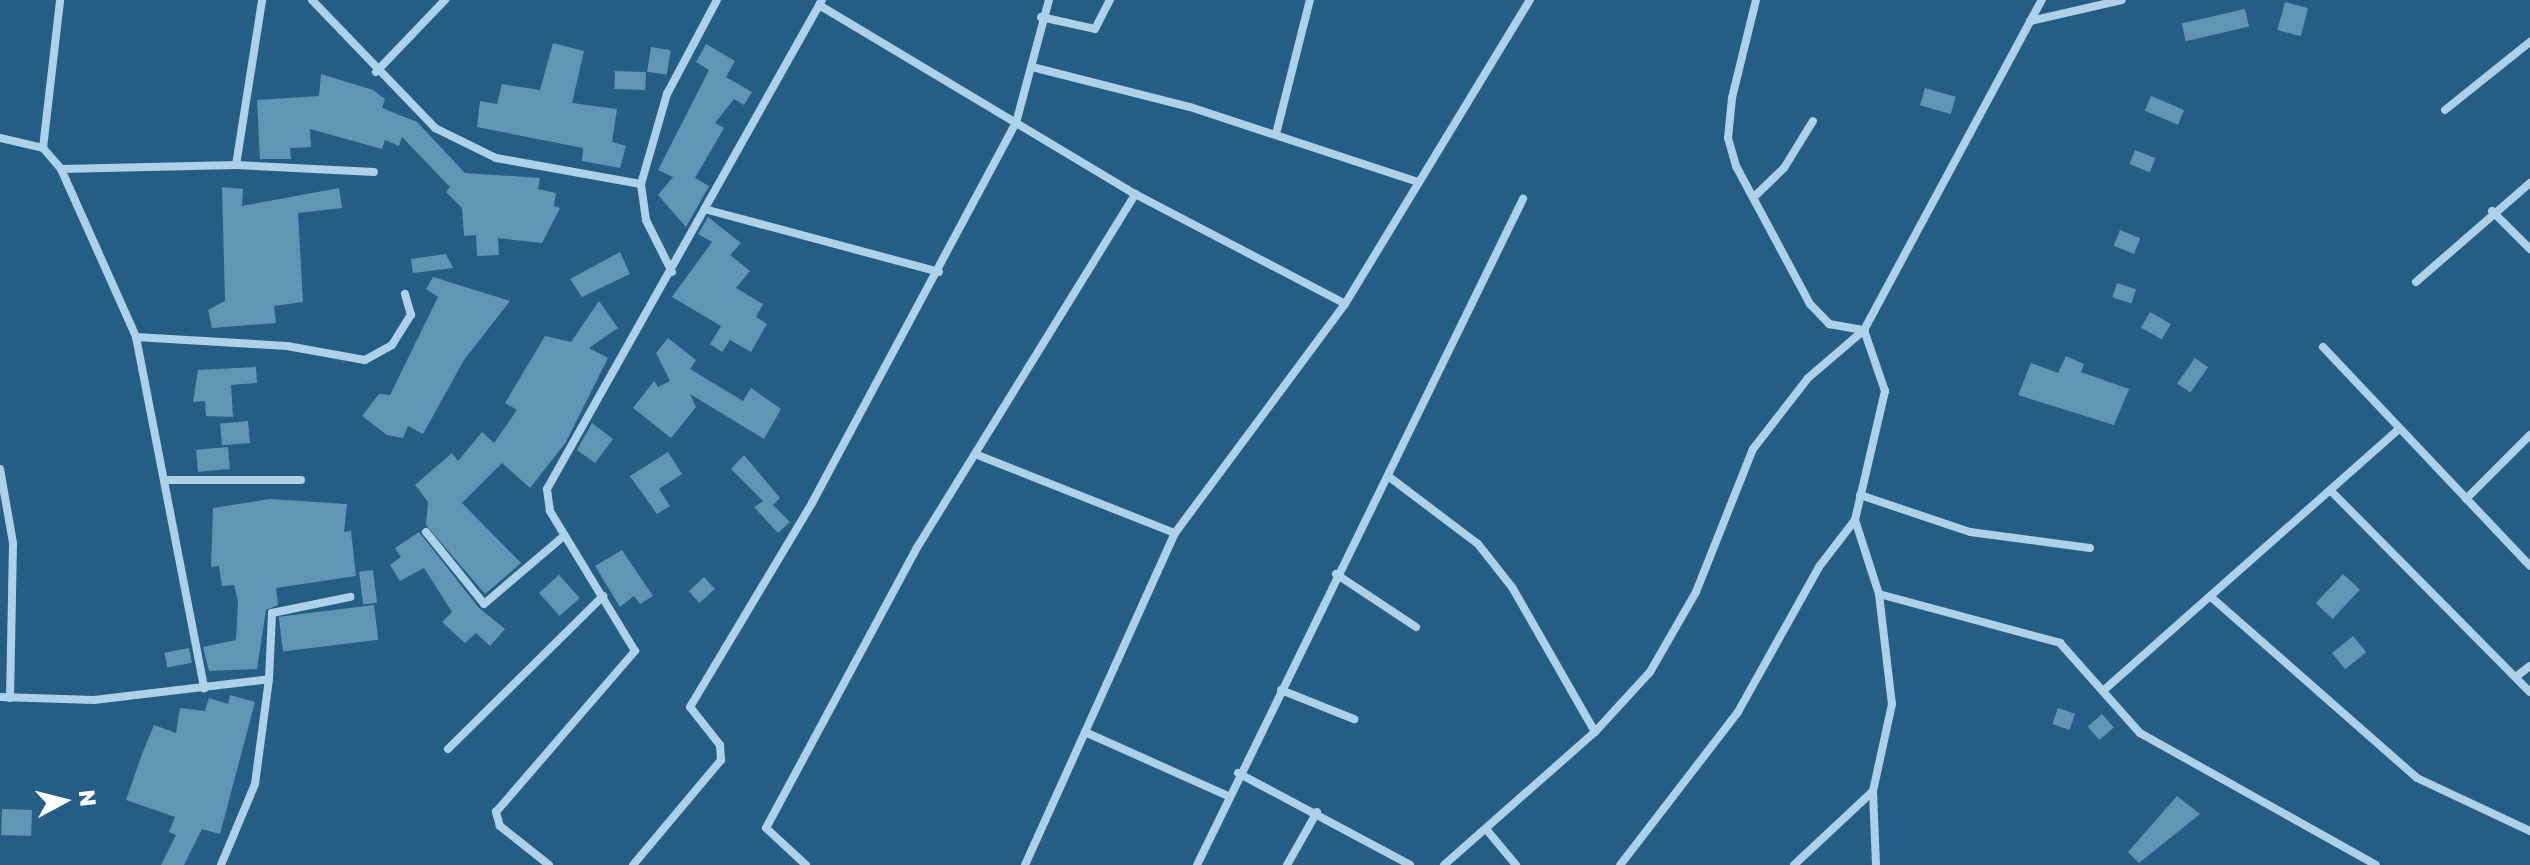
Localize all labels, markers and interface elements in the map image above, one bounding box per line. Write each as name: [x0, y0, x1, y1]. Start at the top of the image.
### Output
north arrow: [24, 761, 104, 841]
text: N: [74, 788, 103, 808]

